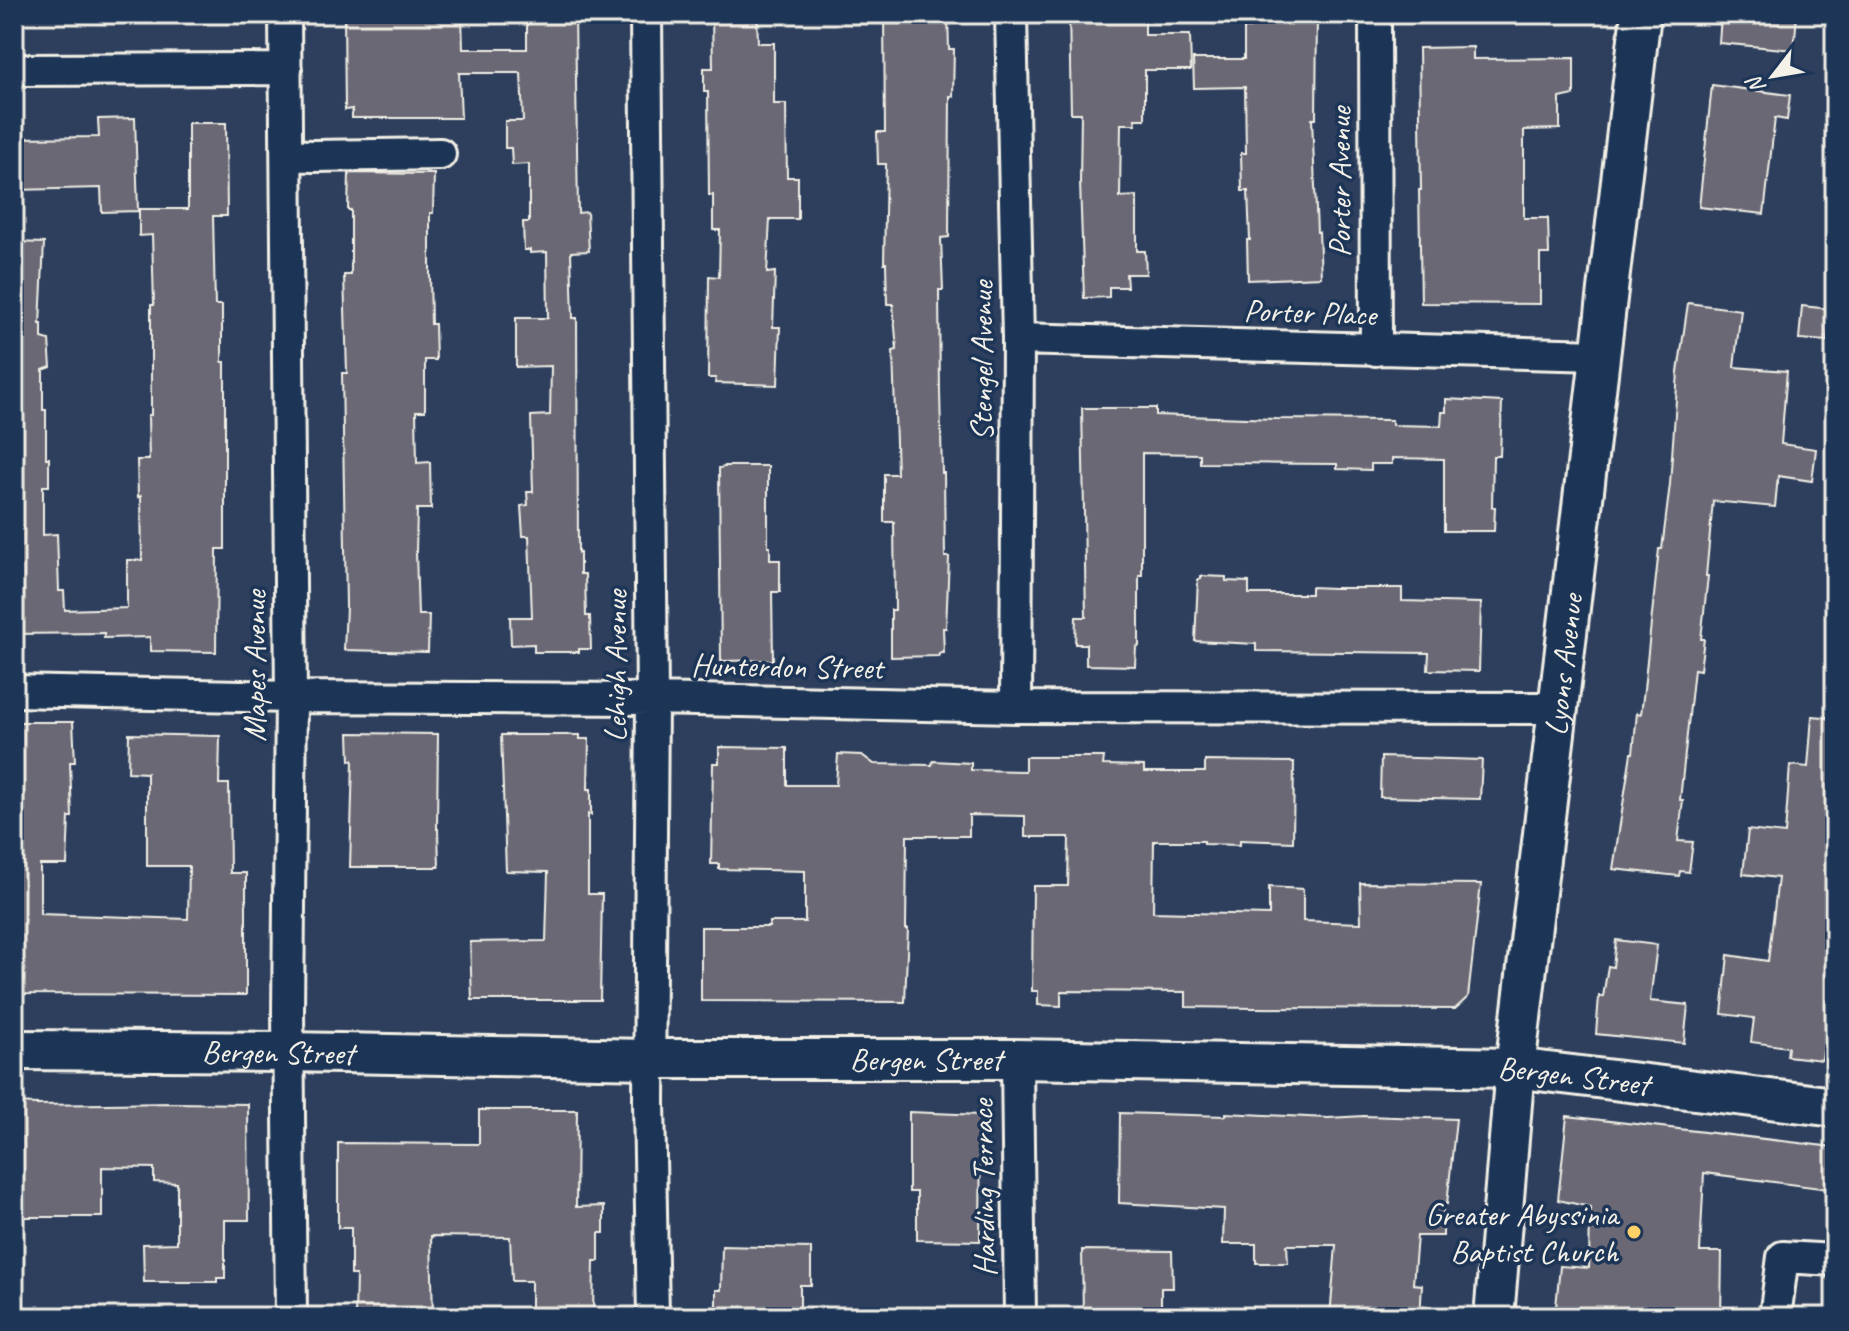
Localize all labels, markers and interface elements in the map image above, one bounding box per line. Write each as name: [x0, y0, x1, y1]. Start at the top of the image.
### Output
north arrow: [1733, 36, 1813, 116]
text: N: [1739, 70, 1772, 99]
street label: Porter Avenue: [1319, 104, 1360, 257]
street label: Stengel Avenue: [961, 278, 1002, 441]
street label: Porter Place: [1243, 290, 1379, 335]
street label: Lehigh Avenue: [595, 587, 636, 742]
street label: Mapes Avenue: [234, 588, 275, 742]
street label: Lyons Avenue: [1535, 589, 1593, 738]
street label: Hunterdon Street: [691, 644, 887, 689]
street label: Bergen Street: [202, 1031, 359, 1074]
street label: Bergen Street: [850, 1039, 1006, 1080]
street label: Bergen Street: [1497, 1048, 1656, 1106]
street label: Harding Terrace: [961, 1096, 1006, 1277]
place label: Greater Abyssinia Baptist Church: [1425, 1194, 1621, 1272]
marker: Greater Abyssinia Baptist Church: [1625, 1223, 1643, 1241]

